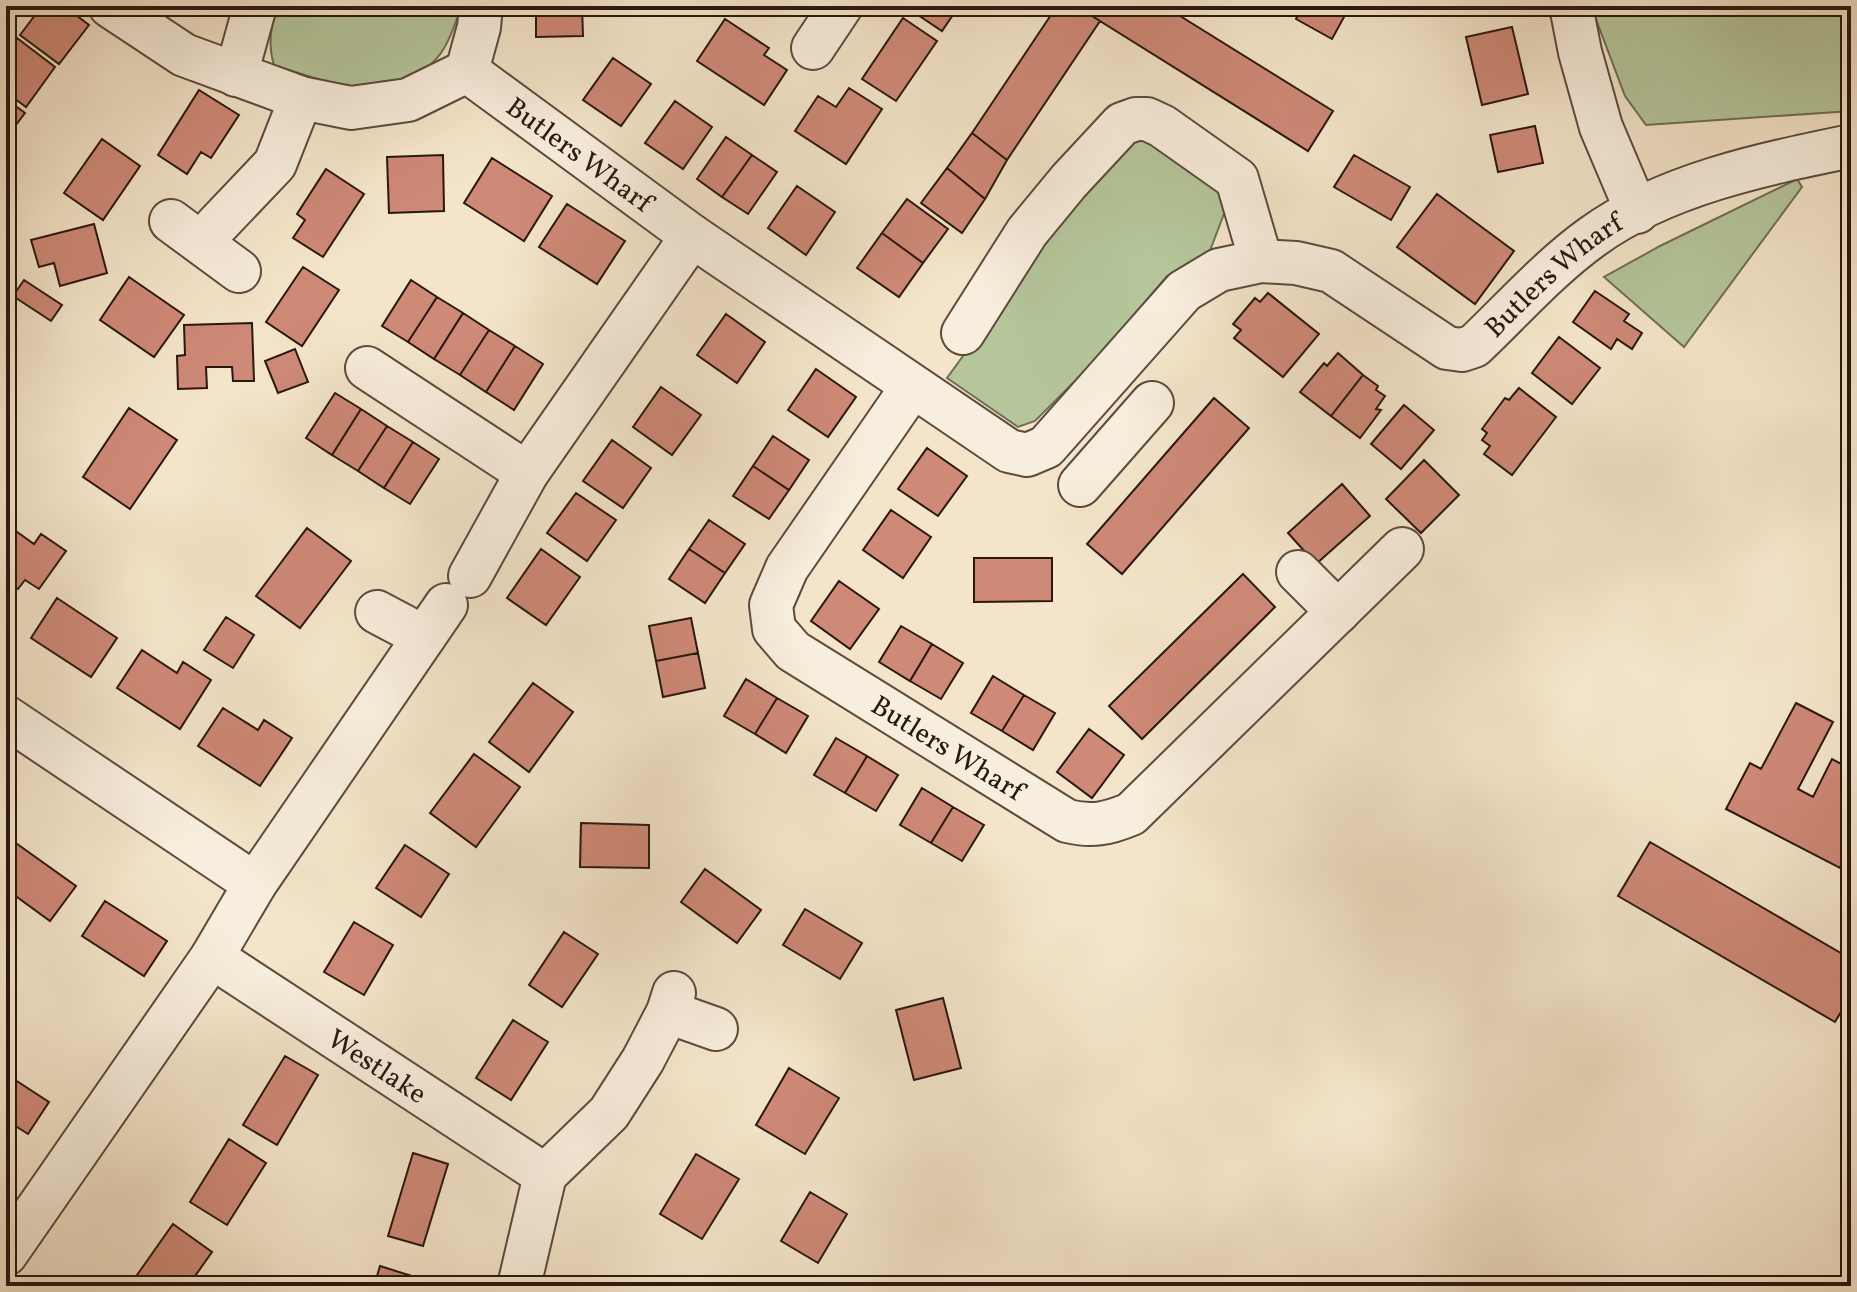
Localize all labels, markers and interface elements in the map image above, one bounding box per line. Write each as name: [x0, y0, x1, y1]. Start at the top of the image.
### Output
street label: Butlers Wharf: [497, 89, 662, 224]
street label: Butlers Wharf: [1477, 203, 1633, 348]
street label: Butlers Wharf: [863, 687, 1033, 813]
street label: Westlake: [319, 1021, 434, 1114]

